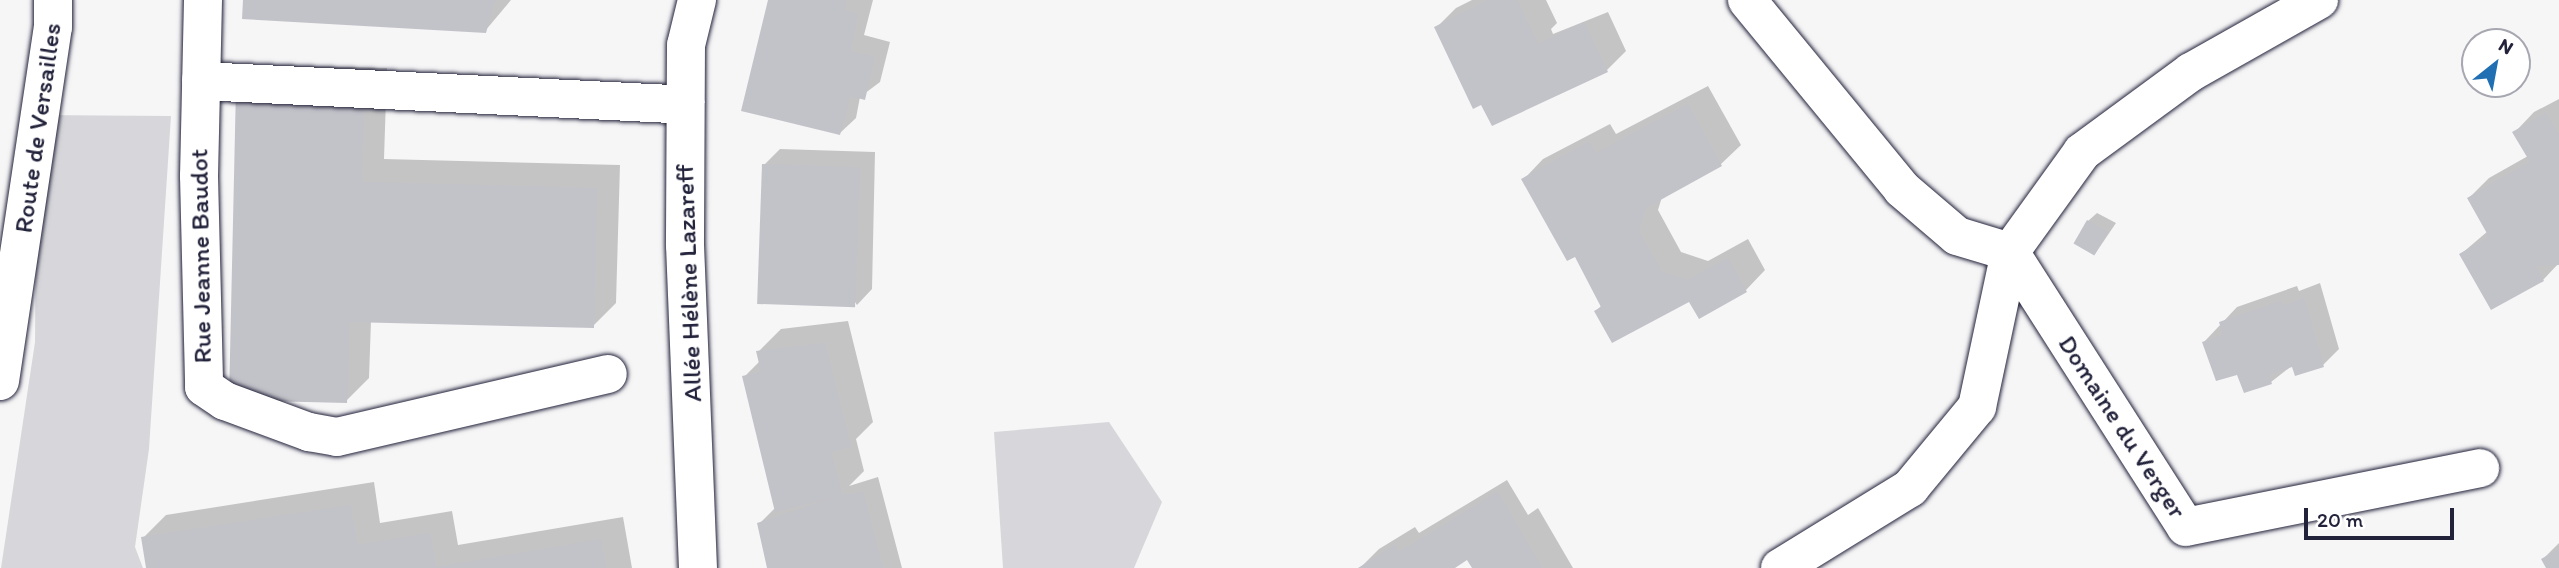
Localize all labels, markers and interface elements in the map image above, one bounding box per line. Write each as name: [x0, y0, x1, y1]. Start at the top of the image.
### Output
street label: Route de Versailles: [8, 22, 68, 234]
north arrow: [2461, 28, 2531, 98]
text: N: [2495, 33, 2517, 59]
street label: Rue Jeanne Baudot: [184, 148, 218, 364]
street label: Allée Hélène Lazareff: [669, 164, 709, 402]
street label: Domaine du Verger: [2051, 330, 2193, 524]
scale bar: [2307, 494, 2458, 538]
text: 20 m: [2317, 507, 2363, 532]

